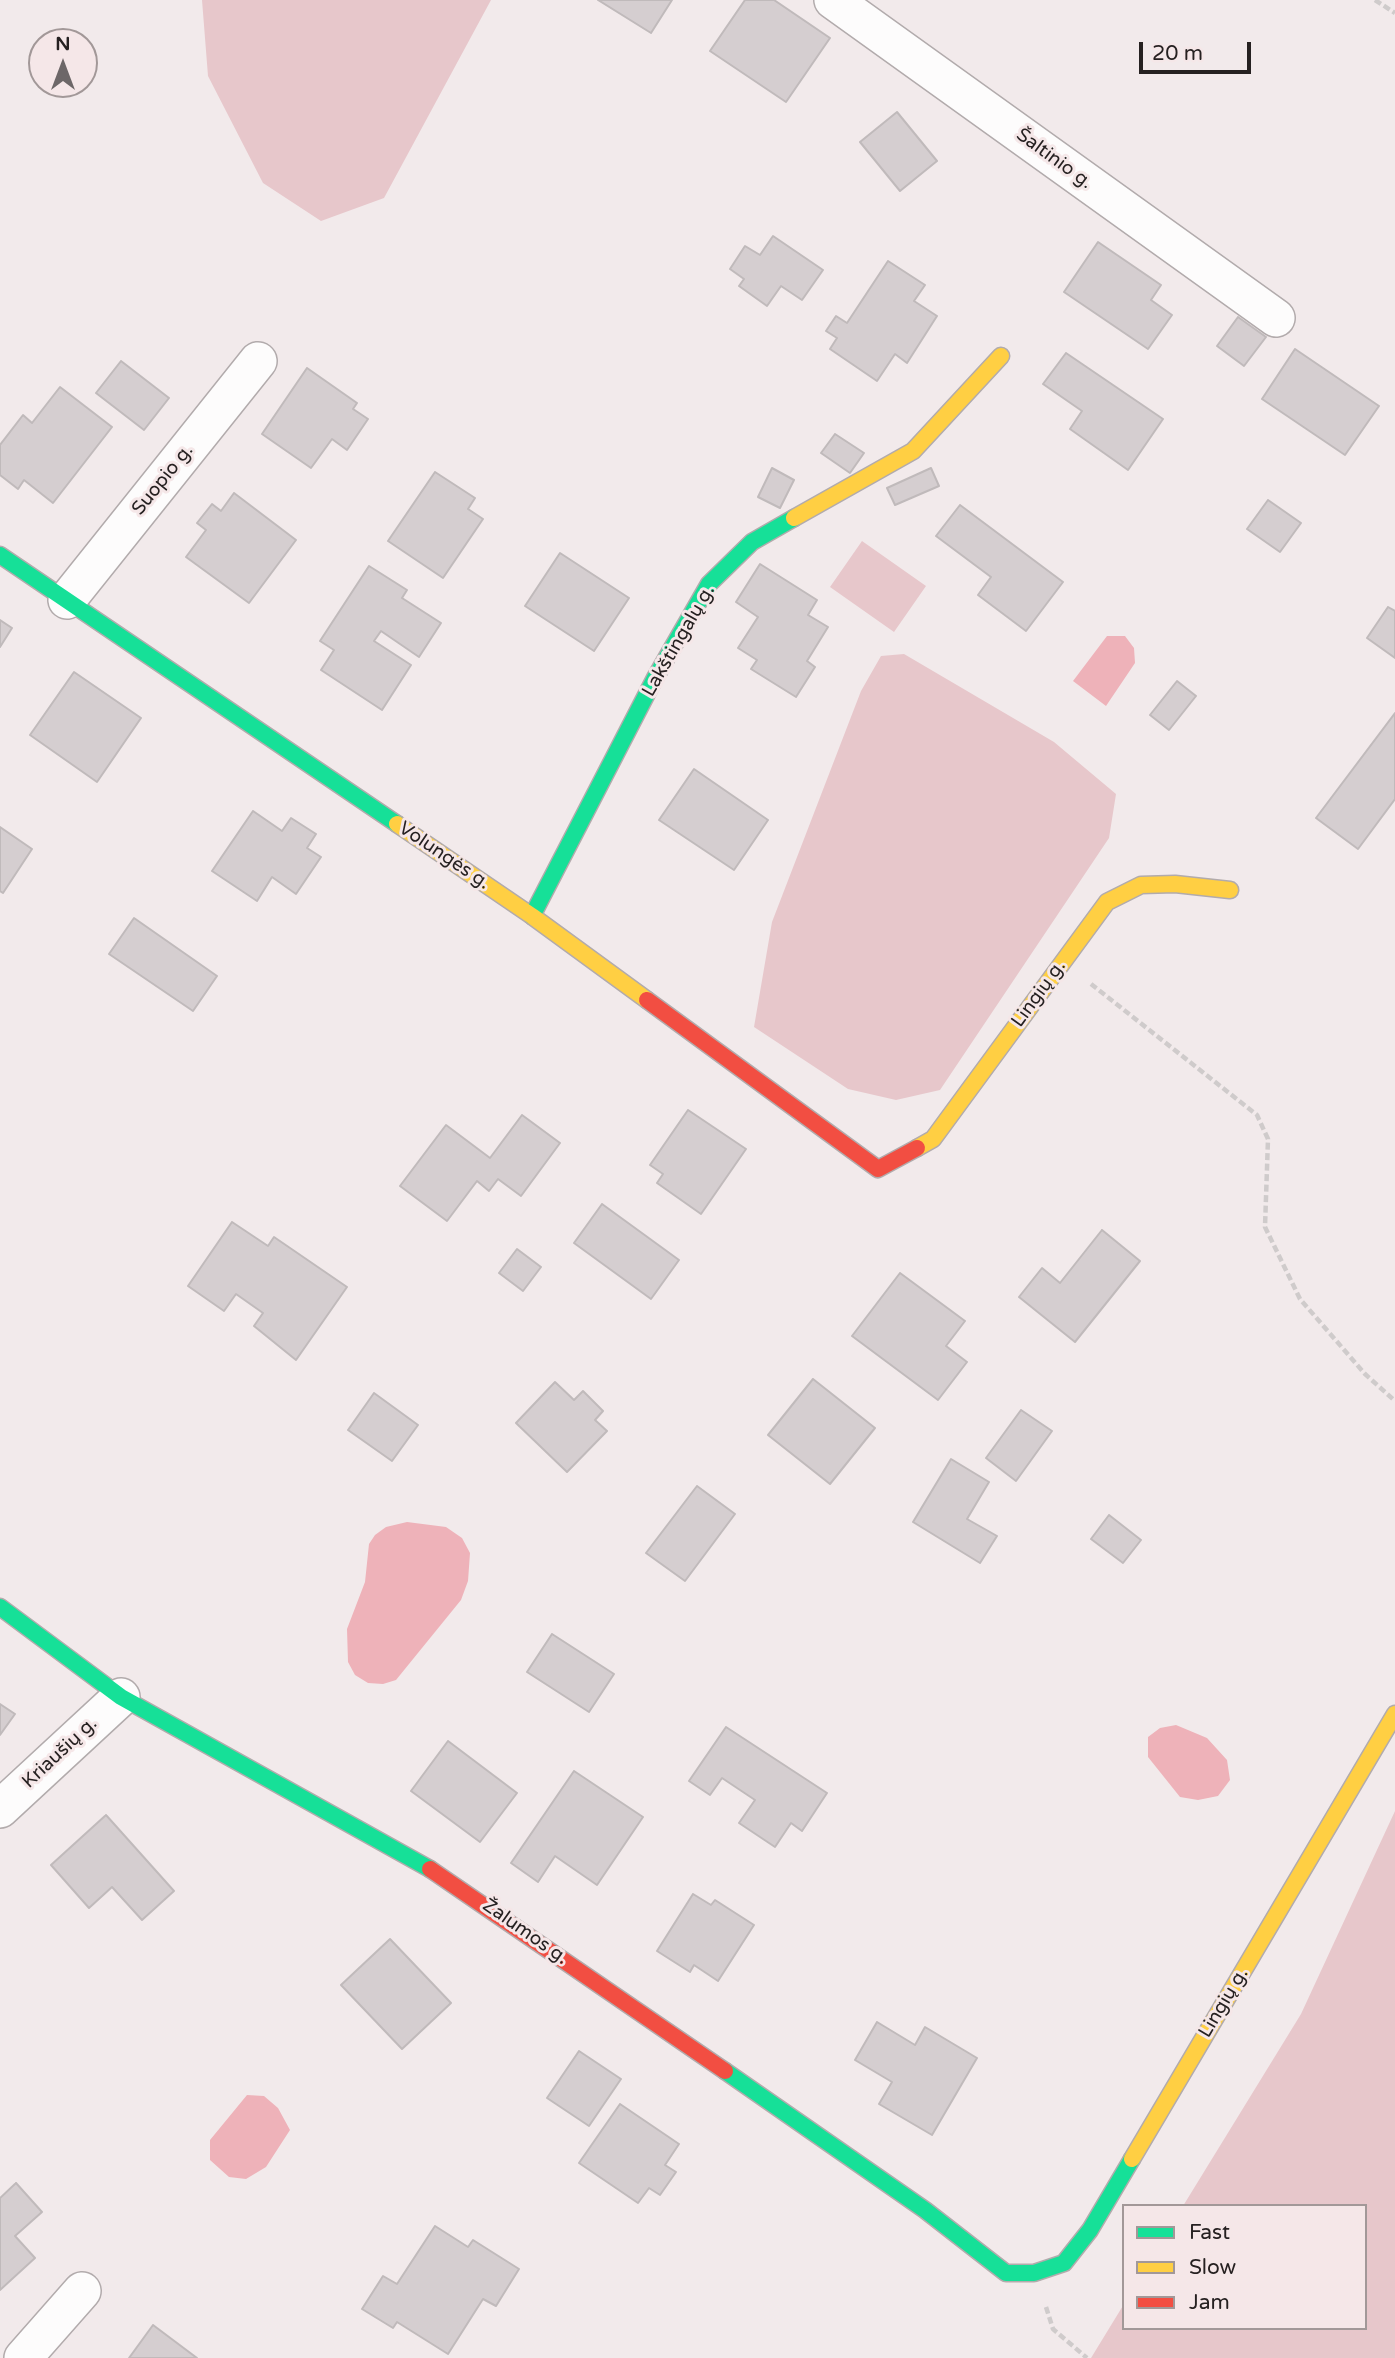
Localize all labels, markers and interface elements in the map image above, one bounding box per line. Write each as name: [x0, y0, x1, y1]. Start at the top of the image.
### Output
north arrow: [28, 28, 98, 98]
scale bar: [1143, 28, 1255, 72]
text: N: [55, 33, 71, 55]
text: 20 m: [1152, 41, 1203, 66]
street label: Šaltinio g.: [1011, 124, 1097, 194]
street label: Suopio g.: [127, 440, 199, 520]
street label: Lakštingalų g.: [638, 581, 720, 701]
street label: Volungės g.: [394, 817, 494, 895]
street label: Lingių g.: [1007, 956, 1071, 1032]
street label: Kriaušių g.: [18, 1713, 102, 1793]
street label: Žalumos g.: [478, 1894, 572, 1970]
street label: Lingių g.: [1194, 1964, 1254, 2042]
legend: [1122, 2204, 1367, 2330]
text: Fast: [1189, 2220, 1230, 2245]
text: Slow: [1189, 2255, 1236, 2280]
text: Jam: [1189, 2290, 1230, 2315]

